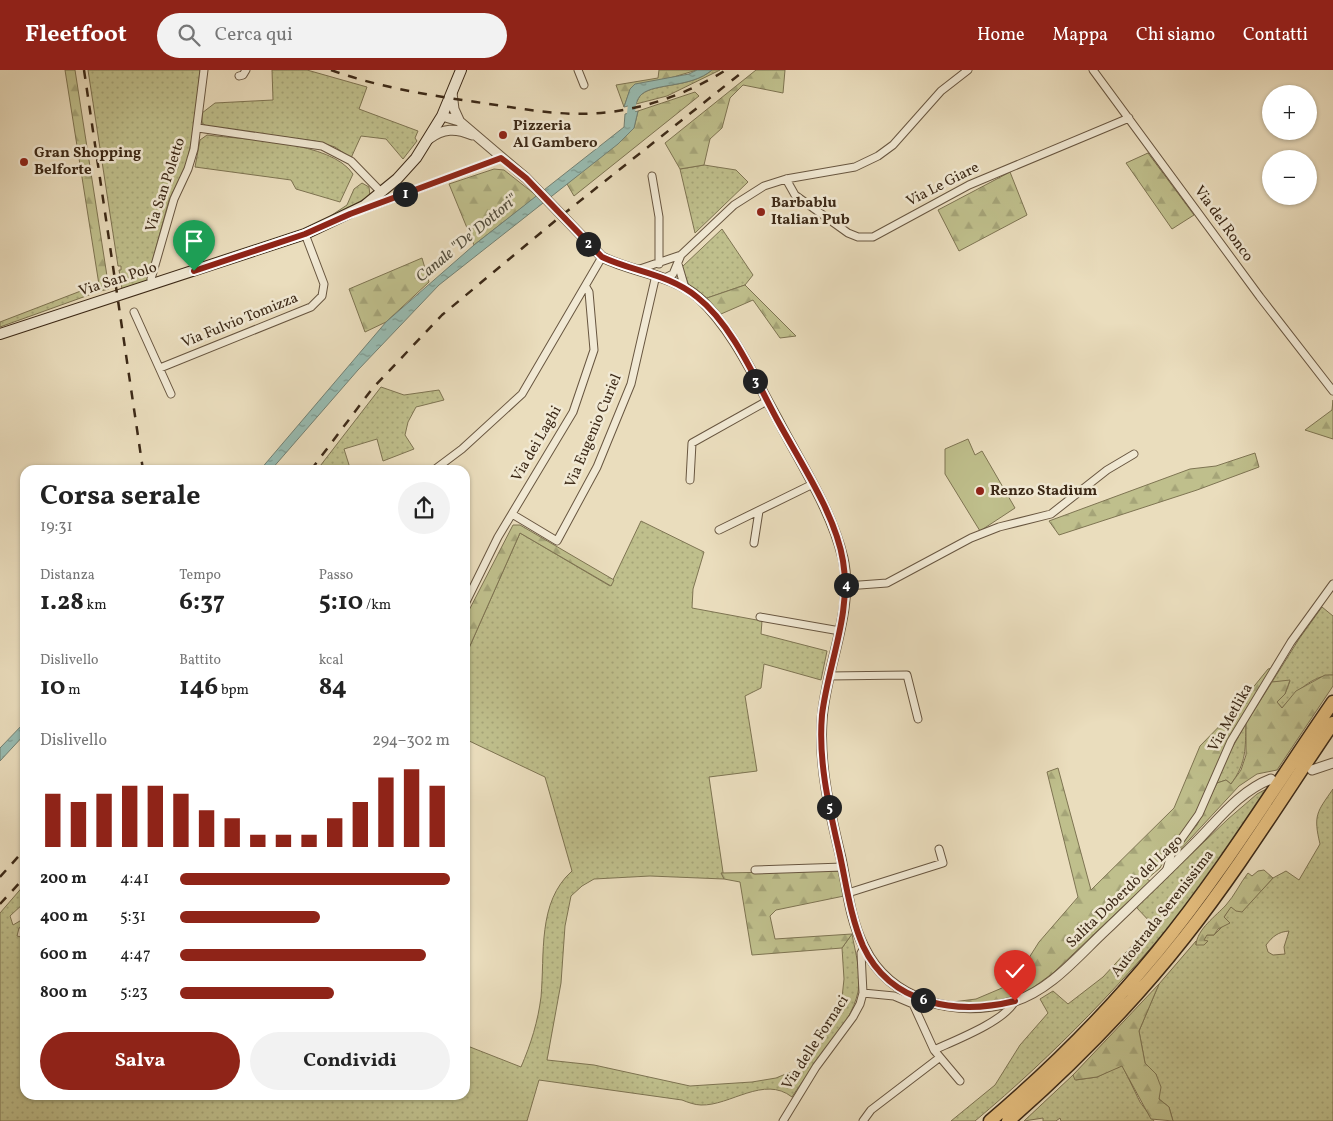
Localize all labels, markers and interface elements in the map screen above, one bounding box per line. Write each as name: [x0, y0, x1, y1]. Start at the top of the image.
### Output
search box: [157, 13, 507, 58]
text: Fleetfoot: [25, 18, 127, 52]
icon: search: [175, 21, 203, 49]
text: Cerca qui: [215, 22, 293, 48]
text: Home: [977, 23, 1025, 48]
text: Mappa: [1053, 23, 1108, 48]
text: Chi siamo: [1136, 23, 1215, 48]
text: Contatti: [1243, 23, 1308, 48]
map controls: [1262, 85, 1317, 205]
button: +: [1262, 85, 1317, 140]
place label: Pizzeria Al Gambero: [513, 116, 598, 154]
marker: Pizzeria Al Gambero: [497, 129, 509, 141]
street label: Via San Poletto: [141, 135, 191, 235]
place label: Gran Shopping Belforte: [34, 143, 141, 181]
button: −: [1262, 150, 1317, 205]
marker: Gran Shopping Belforte: [18, 156, 30, 168]
street label: Via Le Giare: [903, 158, 983, 212]
pin: 1: [392, 182, 418, 206]
street label: Via del Ronco: [1188, 182, 1258, 266]
text: 1: [403, 185, 408, 204]
water label: Canale "De' Dottori": [411, 189, 523, 288]
place label: Barbablu Italian Pub: [771, 193, 850, 231]
marker: Barbablu Italian Pub: [755, 206, 767, 218]
pin: [173, 220, 215, 271]
icon: arrive: [180, 227, 208, 255]
pin: 2: [576, 232, 600, 256]
text: 2: [585, 235, 592, 254]
street label: Via San Polo: [76, 258, 160, 302]
street label: Via Fulvio Tomizza: [178, 288, 302, 354]
pin: 3: [742, 368, 768, 394]
street label: Via Eugenio Curiel: [561, 371, 627, 491]
text: 3: [752, 372, 759, 391]
street label: Via dei Laghi: [507, 402, 567, 486]
text: Corsa serale: [40, 477, 201, 516]
place label: Renzo Stadium: [990, 481, 1098, 502]
button: share: [398, 482, 450, 534]
marker: Renzo Stadium: [974, 485, 986, 497]
text: 19:31: [40, 516, 73, 538]
text: Distanza: [40, 566, 95, 585]
text: Tempo: [179, 566, 221, 585]
text: Passo: [319, 566, 353, 585]
pin: 4: [834, 572, 858, 598]
text: 4: [842, 576, 851, 595]
text: 1.28: [40, 585, 84, 620]
text: 6:37: [179, 585, 225, 620]
text: 5:10: [319, 585, 363, 620]
text: km: [84, 596, 107, 615]
text: /km: [363, 596, 391, 615]
text: Dislivello: [40, 651, 99, 670]
text: Battito: [179, 651, 221, 670]
text: kcal: [319, 651, 344, 670]
text: 10: [40, 670, 65, 705]
text: 146: [179, 670, 218, 705]
text: 84: [319, 670, 347, 705]
street label: Via Metlika: [1204, 680, 1258, 756]
text: m: [65, 681, 81, 700]
text: bpm: [218, 681, 249, 700]
text: Dislivello: [40, 730, 107, 752]
text: 294–302 m: [372, 730, 450, 752]
pin: 5: [816, 794, 842, 820]
text: 5: [826, 798, 833, 817]
street label: Salita Doberdò del Lago: [1062, 831, 1188, 953]
street label: Autostrada Serenissima: [1107, 846, 1219, 982]
text: 200 m: [40, 868, 87, 890]
text: 4:41: [120, 868, 149, 890]
text: 400 m: [40, 906, 88, 928]
text: 5:31: [120, 906, 146, 928]
text: 600 m: [40, 944, 87, 966]
text: 4:47: [120, 944, 151, 966]
pin: [994, 950, 1036, 1001]
icon: check: [1001, 957, 1029, 985]
text: 800 m: [40, 982, 87, 1004]
text: 5:23: [120, 982, 148, 1004]
pin: 6: [910, 988, 936, 1012]
text: 6: [920, 991, 927, 1010]
street label: Via delle Fornaci: [778, 992, 854, 1094]
button: Salva: [40, 1032, 240, 1090]
button: Condividi: [250, 1032, 450, 1090]

